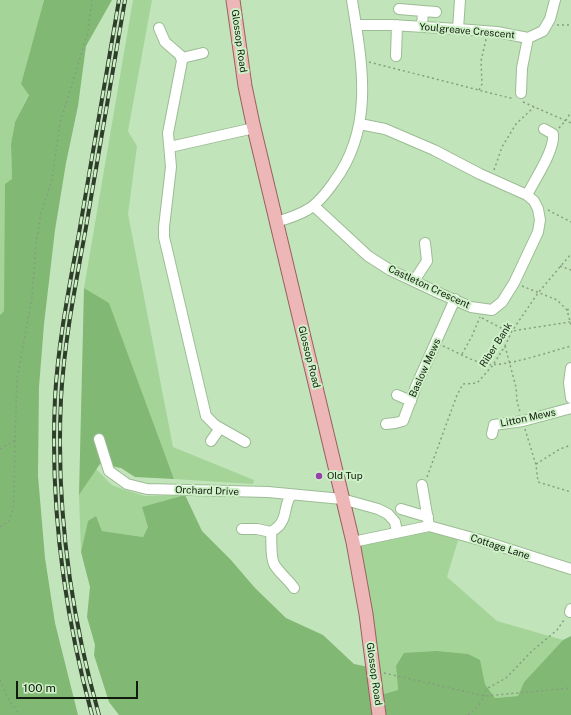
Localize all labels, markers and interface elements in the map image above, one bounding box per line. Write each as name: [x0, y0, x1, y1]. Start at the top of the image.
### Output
street label: Glossop Road: [229, 9, 249, 73]
street label: Youlgreave Crescent: [419, 21, 515, 41]
street label: Castleton Crescent: [386, 263, 472, 311]
street label: Riber Bank: [477, 320, 515, 370]
street label: Glossop Road: [295, 325, 323, 389]
street label: Baslow Mews: [407, 337, 443, 399]
street label: Litton Mews: [499, 406, 557, 430]
place label: Old Tup: [327, 470, 363, 482]
marker: Old Tup: [314, 471, 324, 481]
street label: Orchard Drive: [175, 484, 239, 498]
street label: Cottage Lane: [469, 532, 531, 562]
street label: Glossop Road: [364, 642, 384, 706]
scale bar: [18, 673, 140, 699]
text: 100 m: [23, 681, 56, 695]

